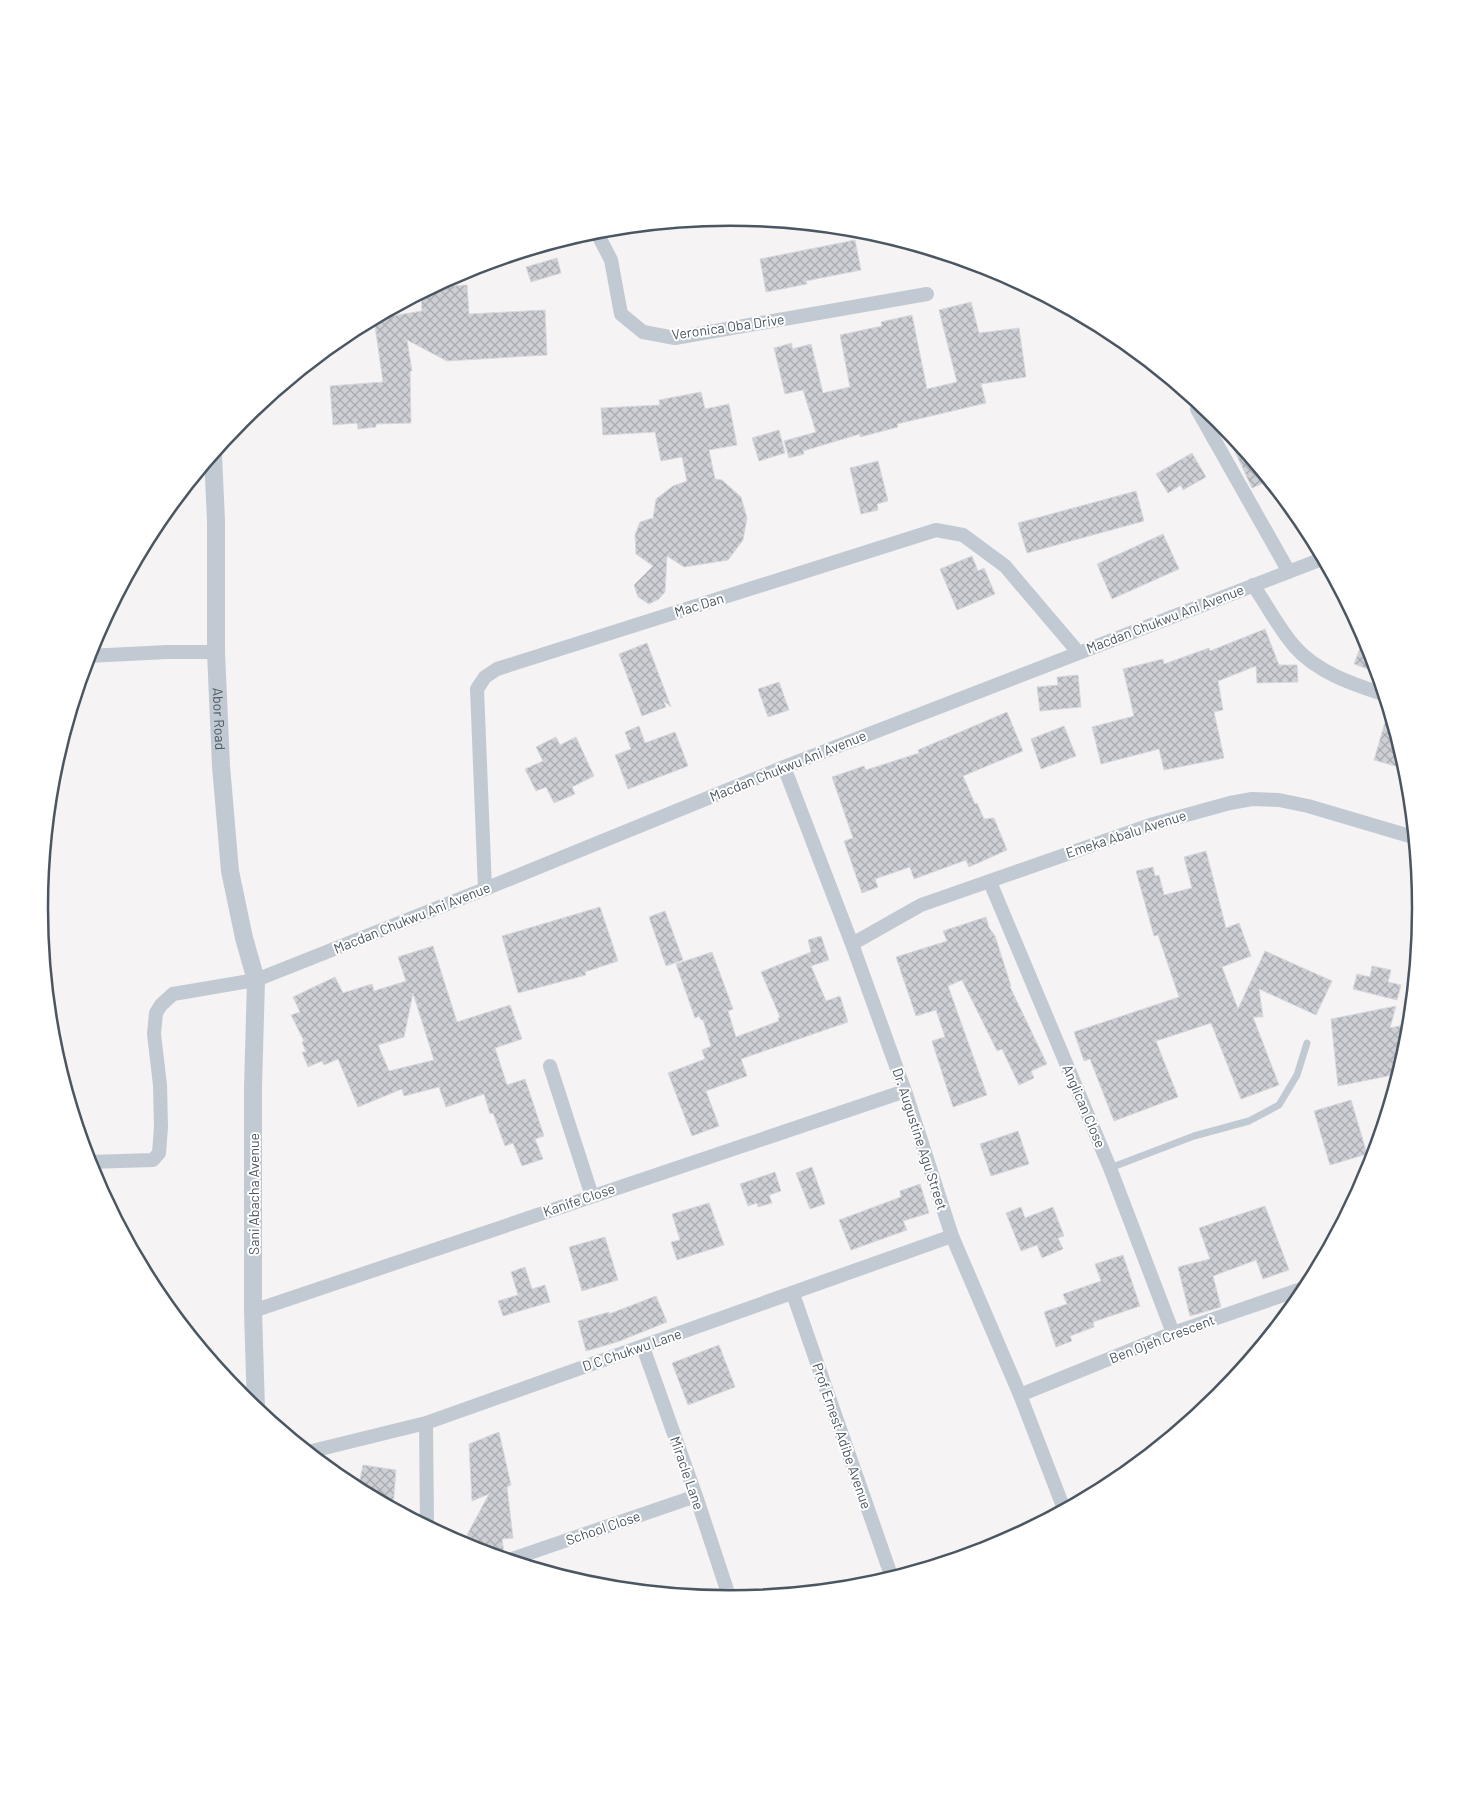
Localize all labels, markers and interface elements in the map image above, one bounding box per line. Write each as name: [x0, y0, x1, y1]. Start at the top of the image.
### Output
street label: Veronica Oba Drive: [671, 310, 785, 343]
street label: Macdan Chukwu Ani Avenue: [1084, 581, 1246, 656]
street label: Mac Dan: [672, 589, 725, 620]
street label: Abor Road: [210, 687, 229, 750]
street label: Macdan Chukwu Ani Avenue: [707, 726, 869, 805]
street label: Emeka Abalu Avenue: [1064, 806, 1188, 861]
street label: Macdan Chukwu Ani Avenue: [331, 878, 493, 957]
street label: Anglican Close: [1059, 1062, 1110, 1150]
street label: Dr. Augustine Agu Street: [889, 1066, 951, 1212]
street label: Sani Abacha Avenue: [245, 1133, 262, 1255]
street label: Kanife Close: [541, 1179, 617, 1220]
street label: Ben Ojeh Crescent: [1107, 1311, 1217, 1366]
street label: D C Chukwu Lane: [580, 1325, 684, 1374]
street label: Prof Ernest Adibe Avenue: [809, 1361, 875, 1511]
street label: Miracle Lane: [667, 1434, 708, 1512]
street label: School Close: [563, 1507, 642, 1548]

